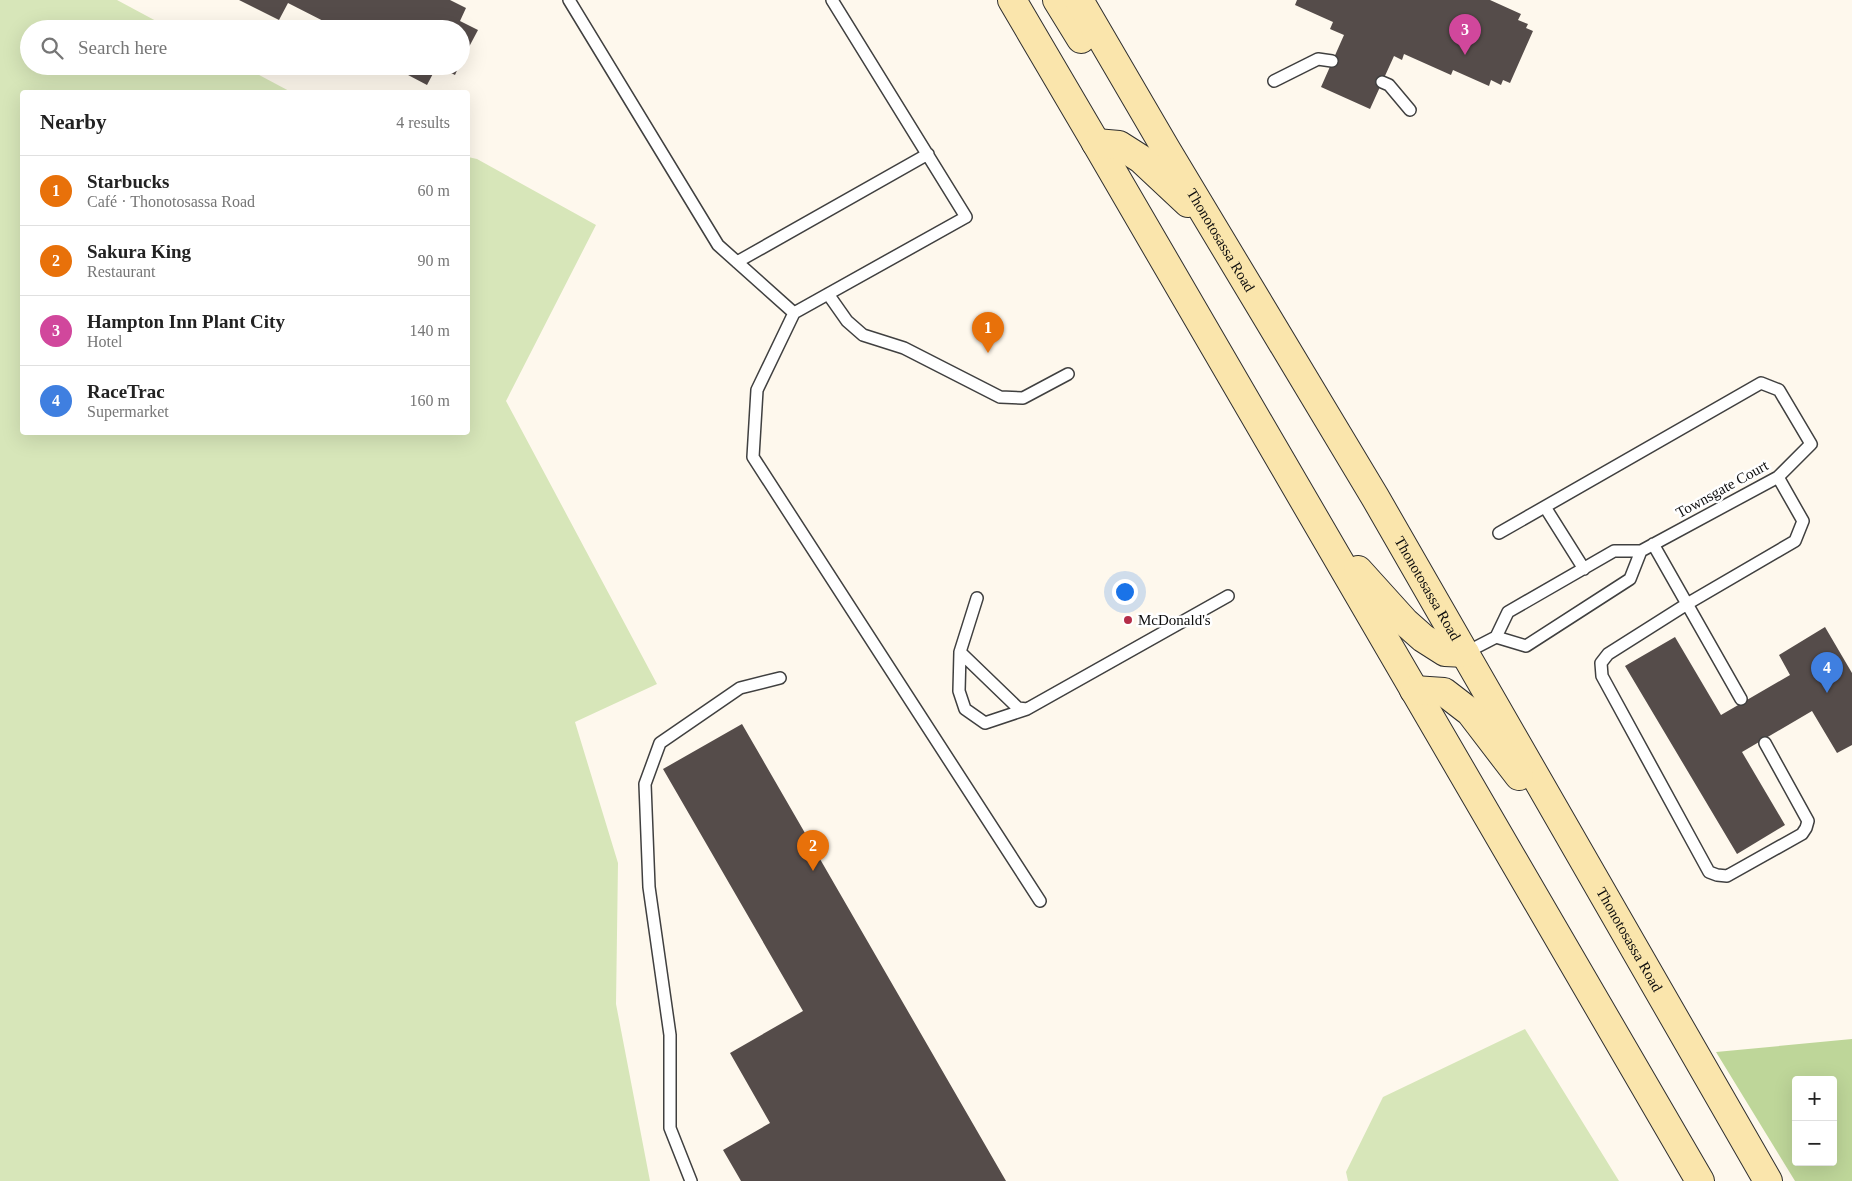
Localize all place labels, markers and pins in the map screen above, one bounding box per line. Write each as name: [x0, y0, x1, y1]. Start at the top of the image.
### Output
pin: 3: [1449, 14, 1481, 55]
pin: 1: [972, 312, 1004, 353]
place label: McDonald's: [1138, 612, 1211, 628]
marker: McDonald's: [1122, 614, 1134, 626]
pin: 4: [1811, 652, 1843, 693]
pin: 2: [797, 830, 829, 871]

